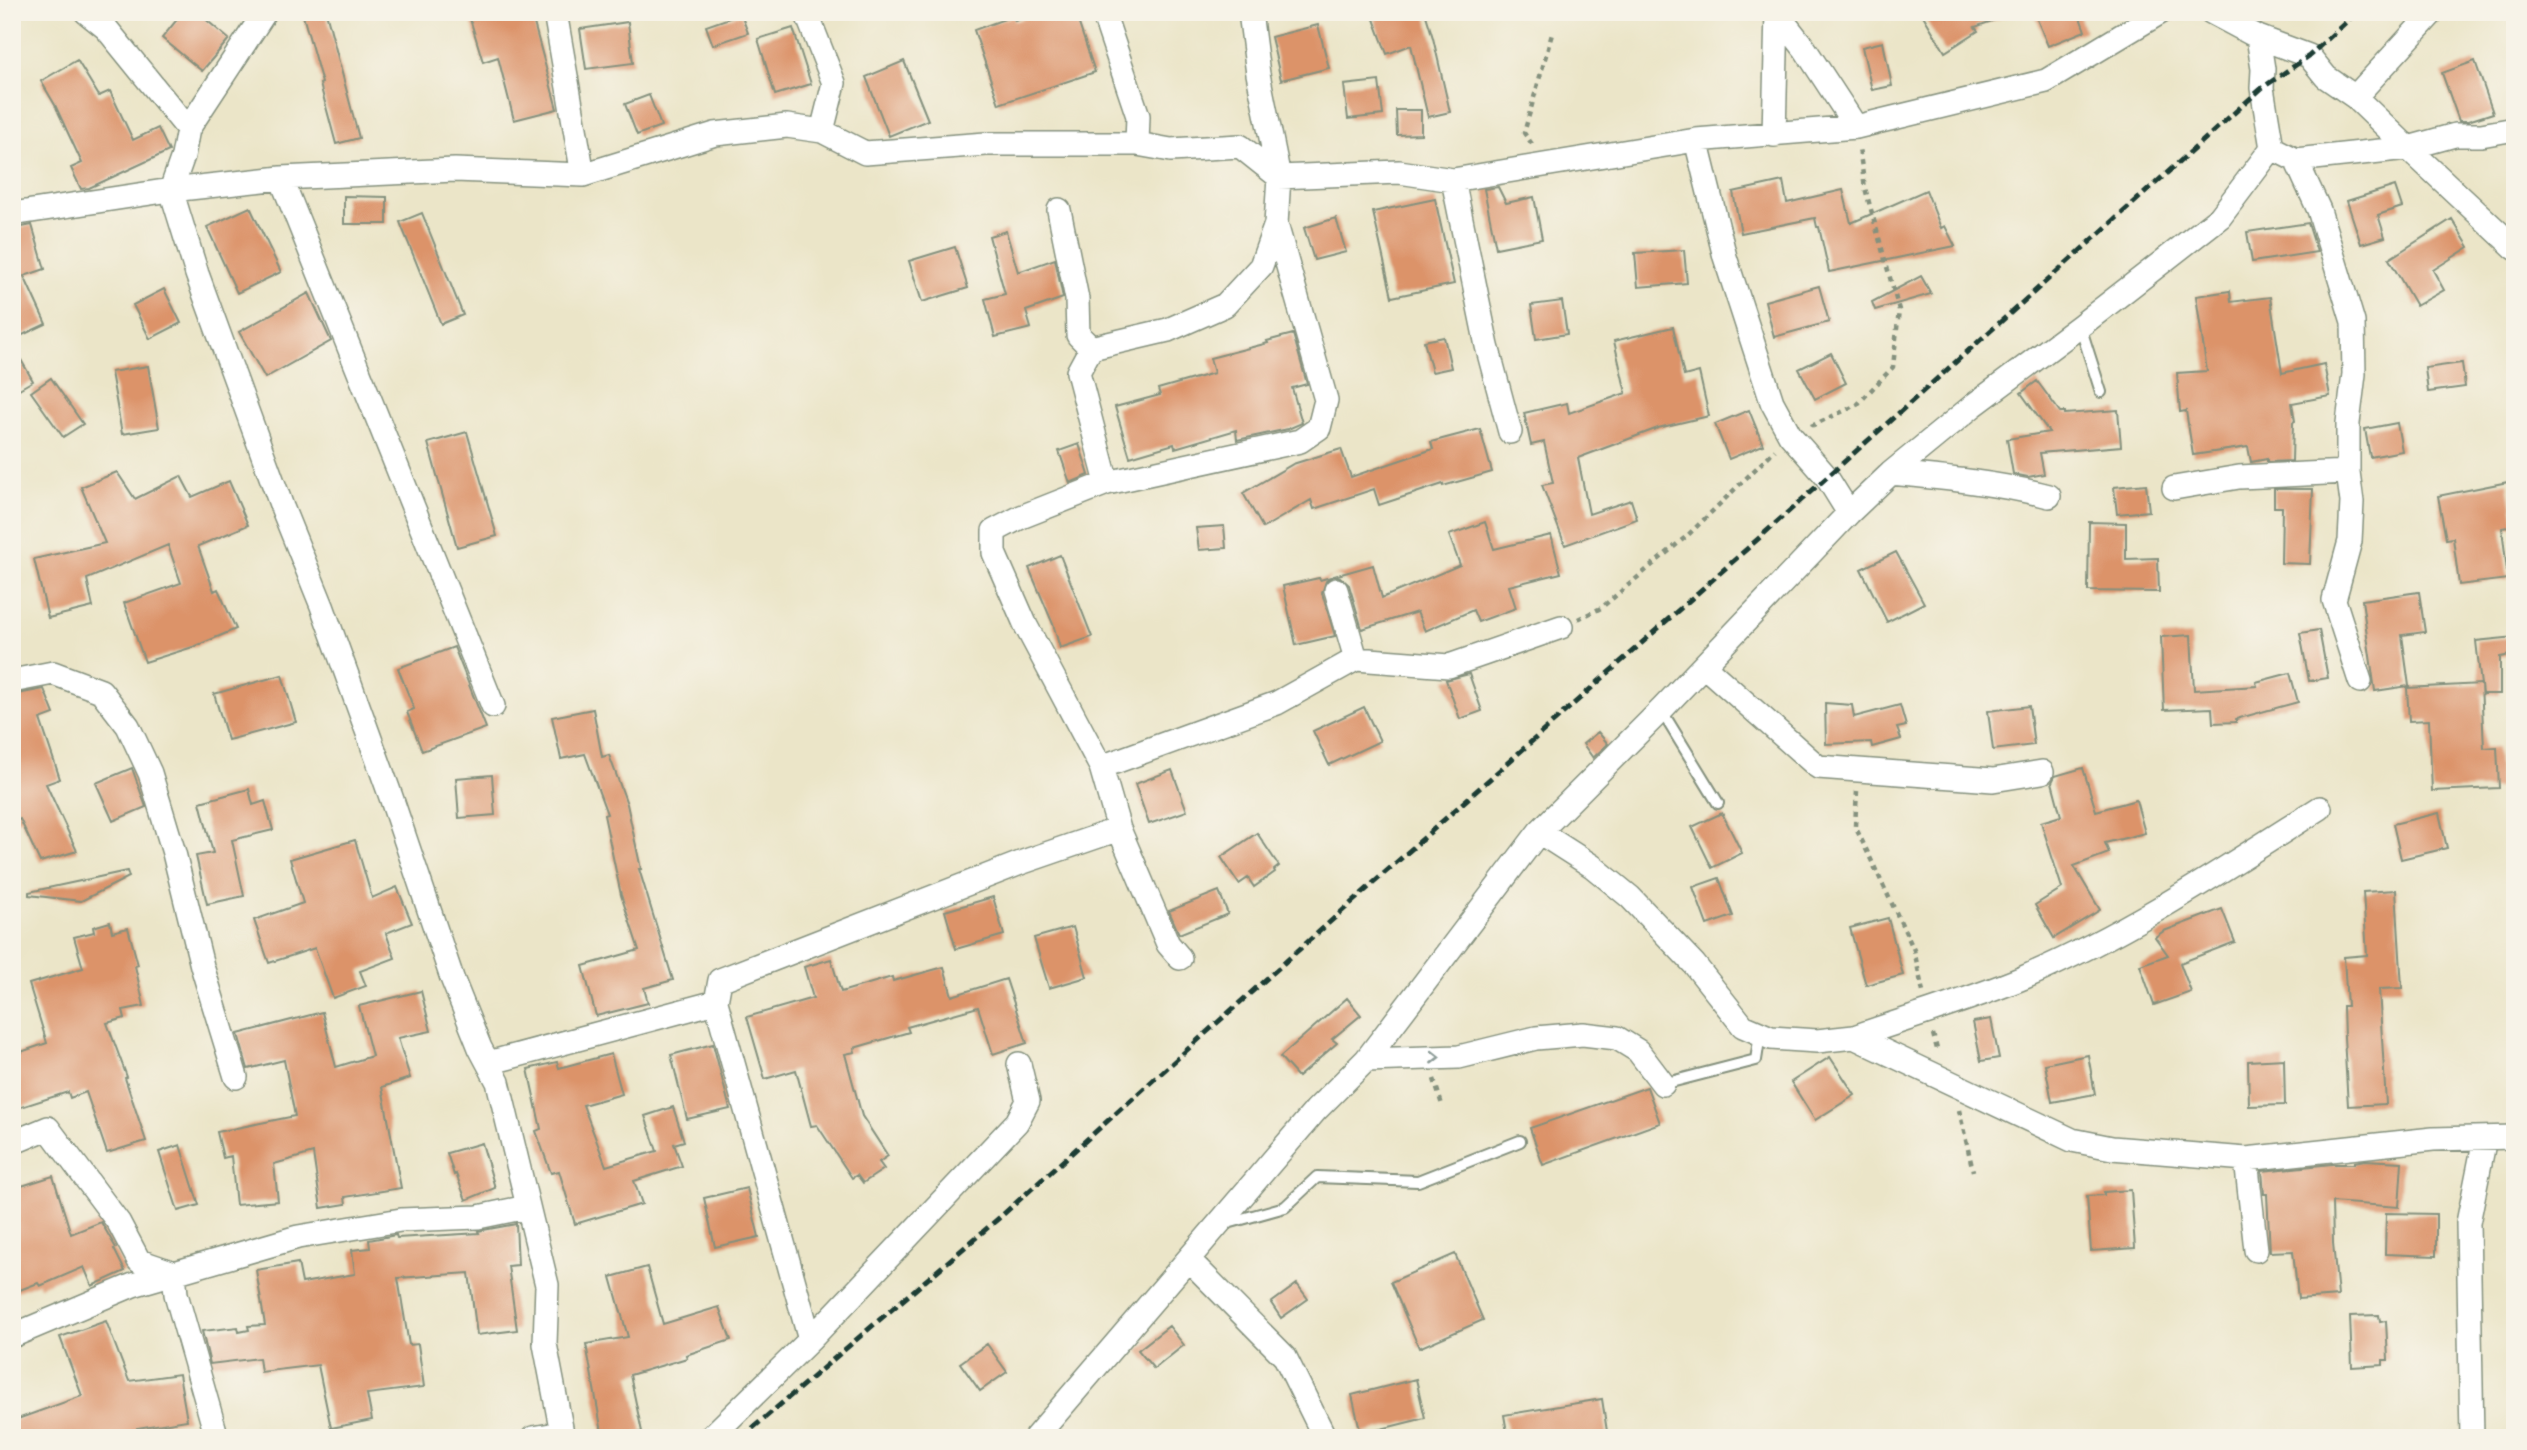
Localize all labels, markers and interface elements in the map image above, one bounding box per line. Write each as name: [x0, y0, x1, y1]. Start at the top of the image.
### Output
one-way arrow: [1430, 1049, 1440, 1065]

